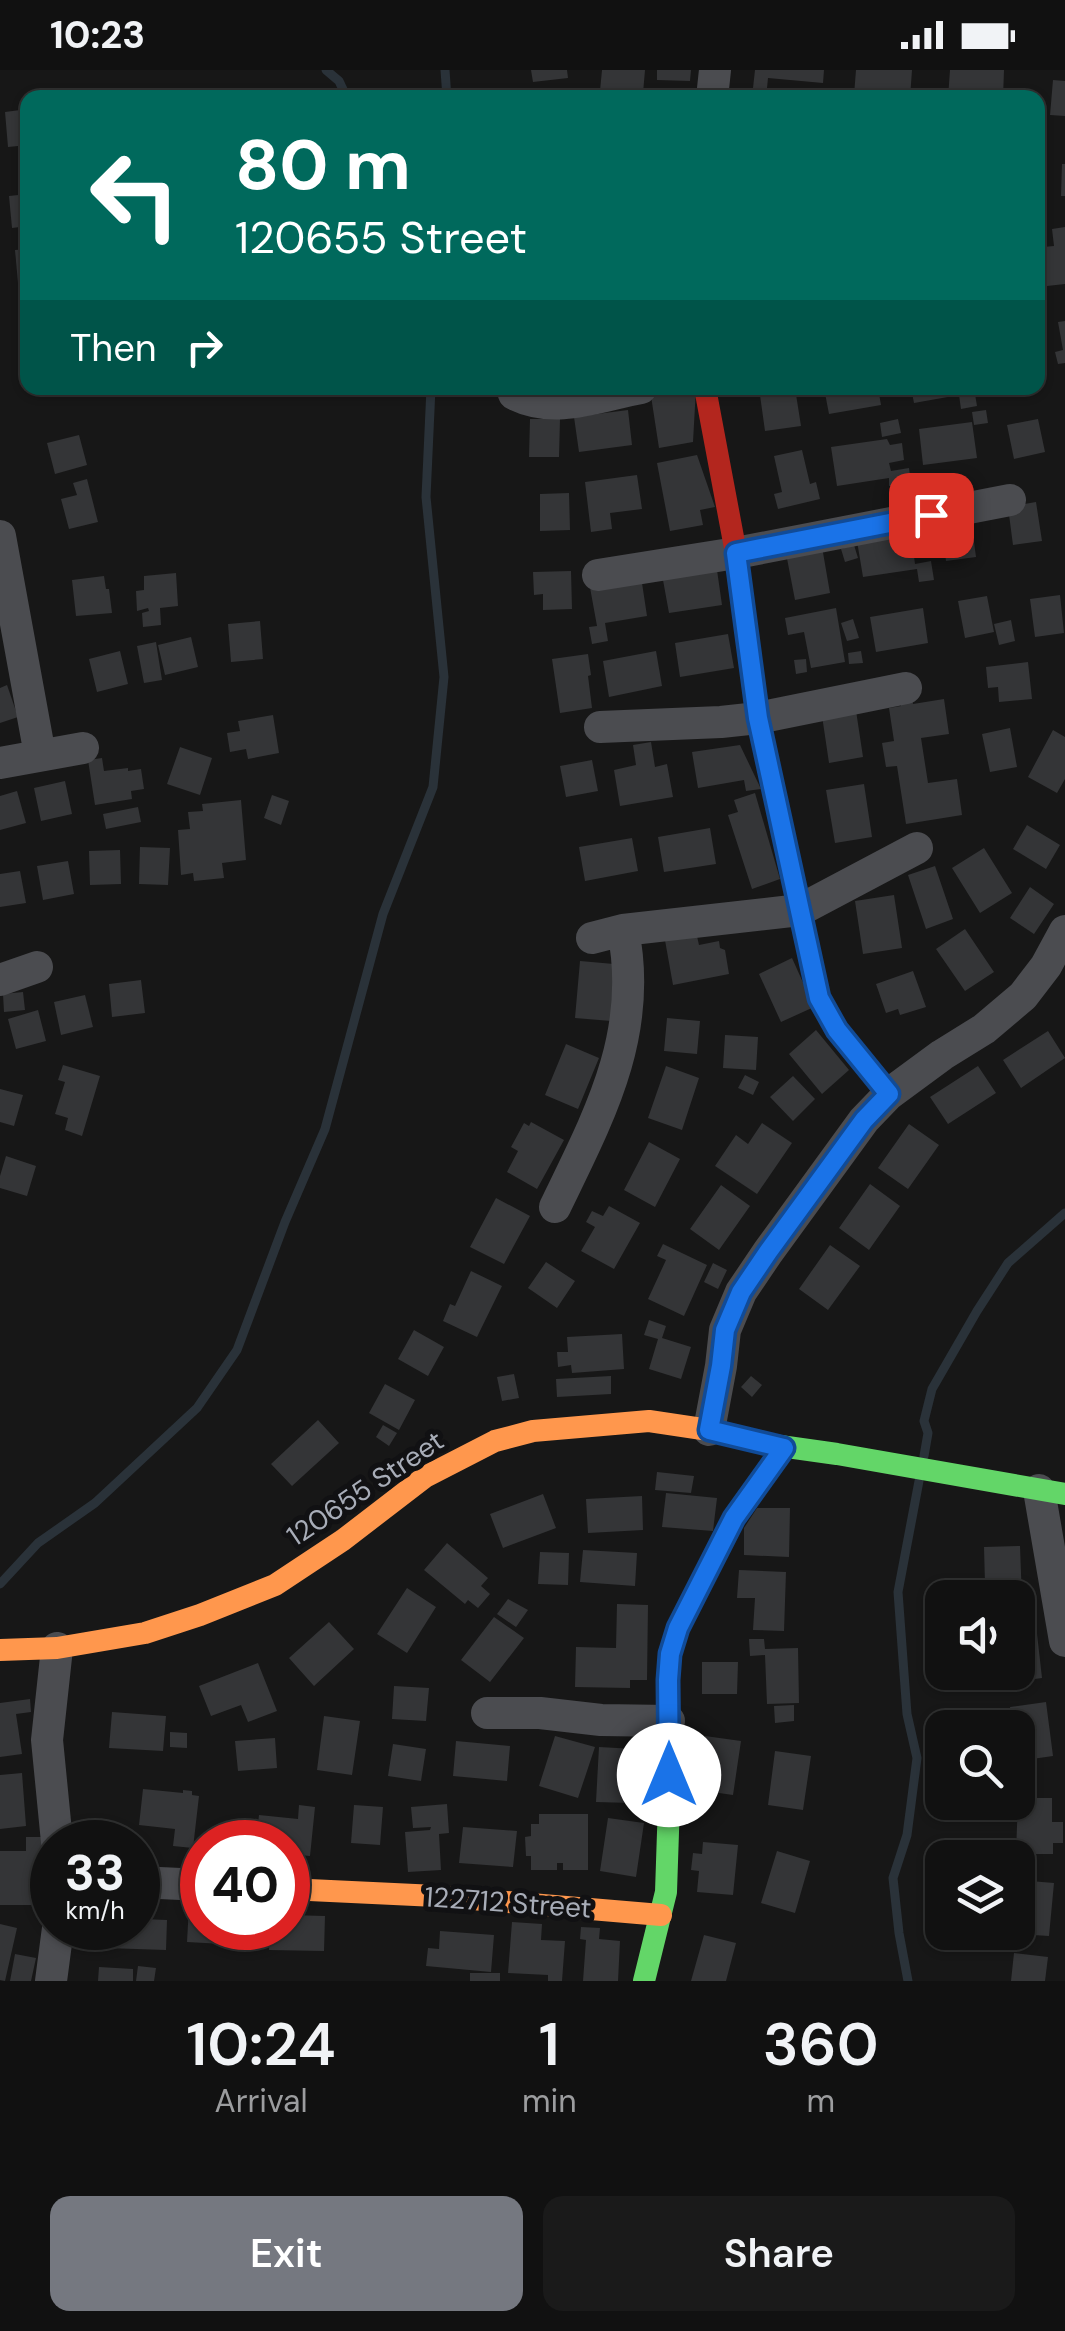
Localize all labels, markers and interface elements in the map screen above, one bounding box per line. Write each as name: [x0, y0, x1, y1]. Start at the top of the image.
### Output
text: 10:23: [50, 10, 145, 60]
text: 80 m: [235, 120, 411, 211]
icon: left: [70, 130, 200, 260]
text: 120655 Street: [235, 208, 527, 267]
icon: right: [177, 320, 232, 375]
text: Then: [70, 323, 157, 373]
pin: [889, 473, 974, 558]
icon: arrive: [904, 488, 959, 543]
street label: 120655 Street: [280, 1422, 451, 1555]
map controls: [925, 1580, 1035, 1950]
button: sound: [925, 1580, 1035, 1690]
button: search: [925, 1710, 1035, 1820]
position arrow: [617, 1723, 721, 1827]
speed limit sign: 40: [180, 1820, 310, 1950]
text: 33: [65, 1840, 125, 1906]
button: layers: [925, 1840, 1035, 1950]
street label: 122712 Street: [423, 1878, 593, 1927]
text: km/h: [65, 1894, 125, 1927]
text: 10:24: [186, 2005, 336, 2084]
text: 1: [539, 2005, 560, 2084]
text: 360: [763, 2005, 879, 2084]
text: Arrival: [214, 2080, 308, 2122]
text: min: [522, 2080, 577, 2122]
text: m: [807, 2080, 835, 2122]
button: Exit: [50, 2196, 523, 2311]
button: Share: [543, 2196, 1015, 2311]

